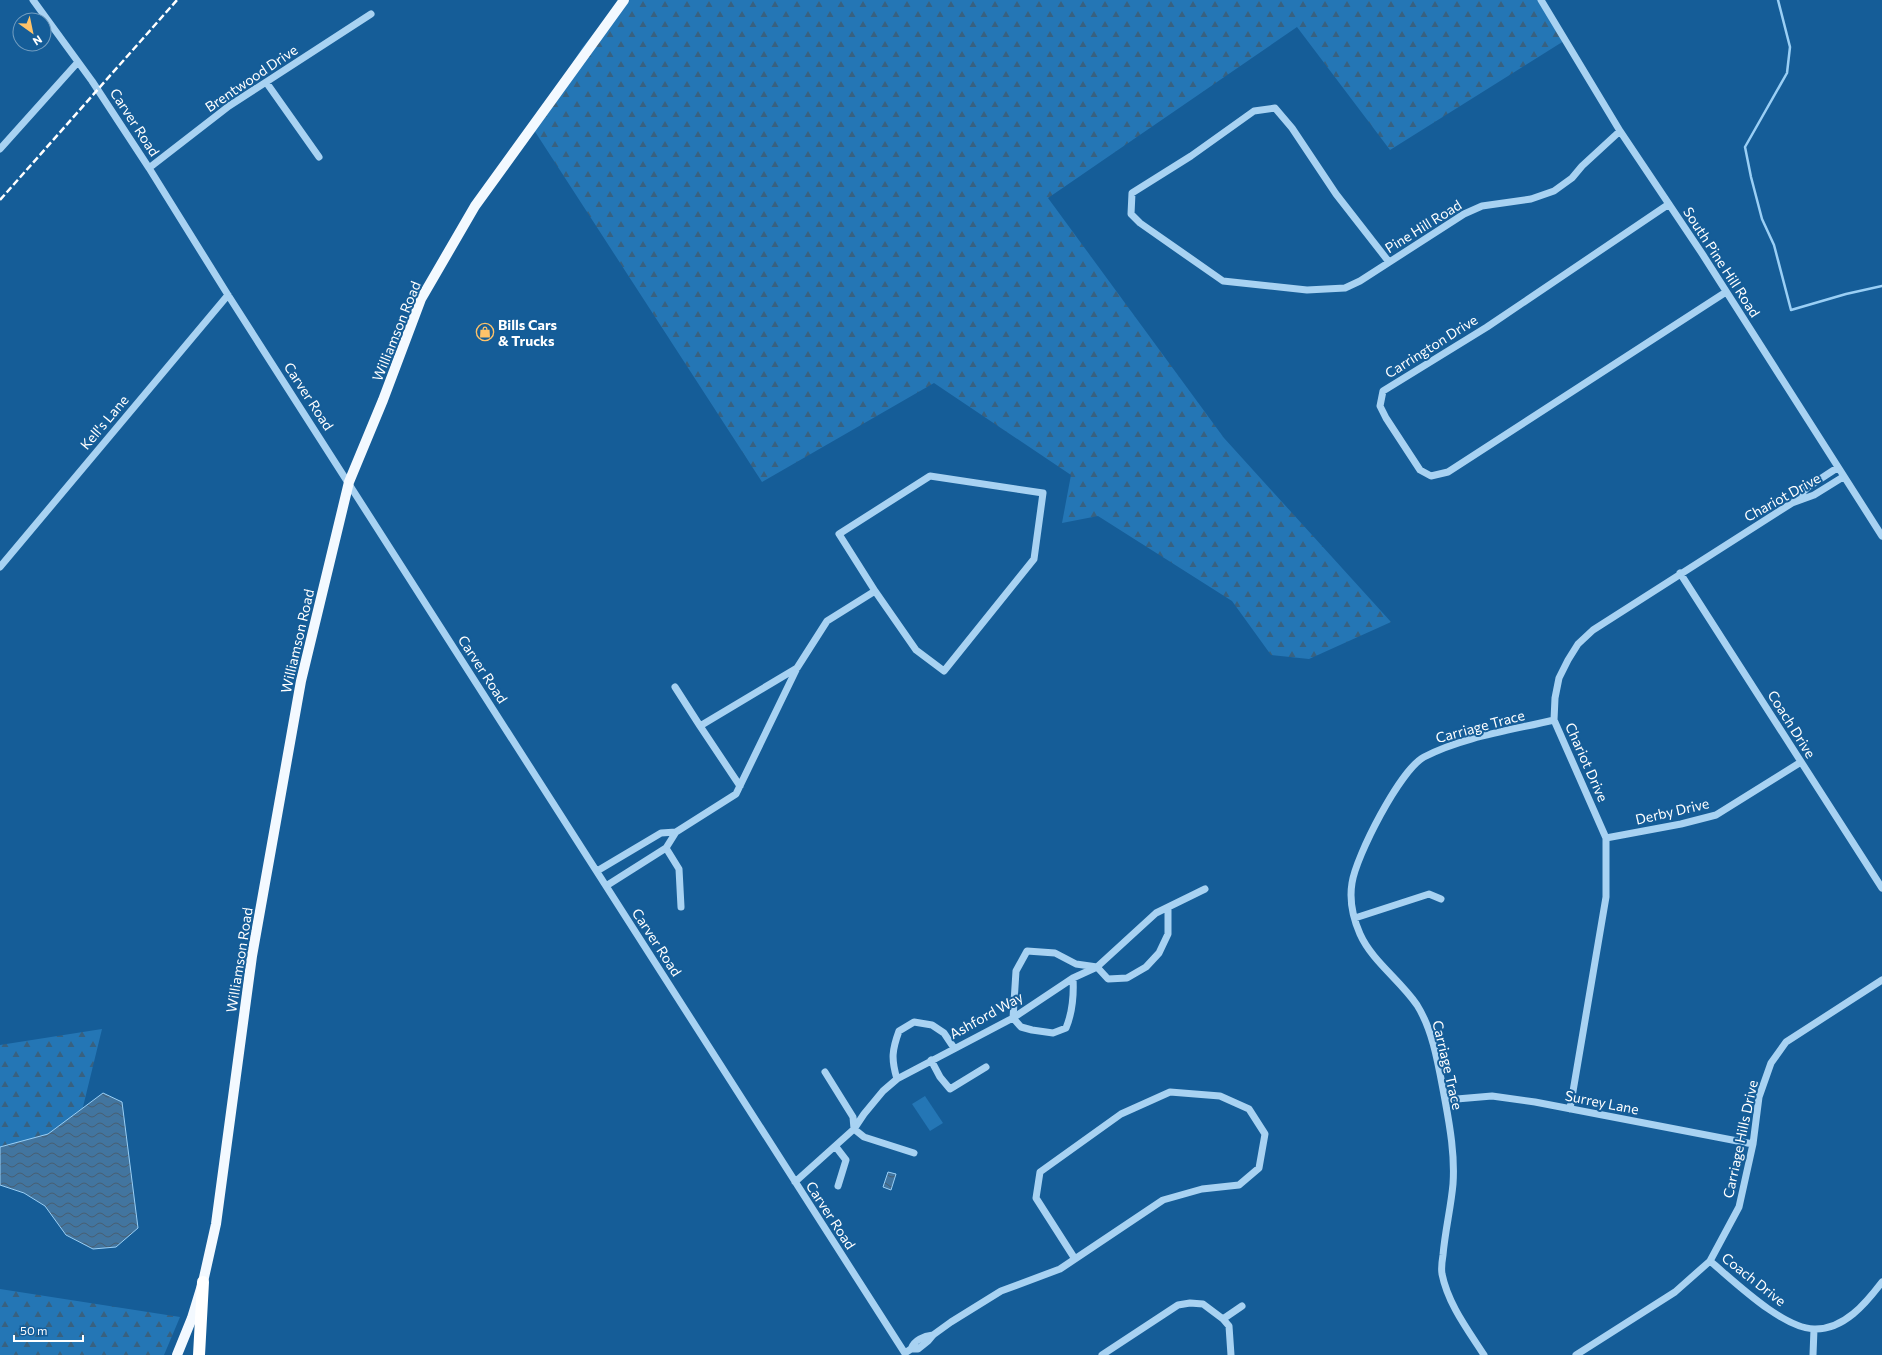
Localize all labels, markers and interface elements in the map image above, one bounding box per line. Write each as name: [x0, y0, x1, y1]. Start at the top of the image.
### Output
north arrow: [12, 12, 52, 52]
text: N: [31, 33, 45, 49]
street label: Brentwood Drive: [202, 41, 300, 115]
street label: Carver Road: [107, 85, 163, 159]
street label: Pine Hill Road: [1382, 196, 1464, 256]
street label: South Pine Hill Road: [1680, 204, 1764, 320]
street label: Williamson Road: [368, 279, 424, 383]
street label: Carrington Drive: [1382, 311, 1480, 381]
place label: Bills Cars & Trucks: [498, 316, 558, 349]
shop icon: Bills Cars & Trucks: [475, 322, 495, 342]
street label: Carver Road: [281, 359, 337, 433]
street label: Kell's Lane: [76, 391, 132, 453]
street label: Chariot Drive: [1741, 469, 1823, 525]
street label: Williamson Road: [277, 587, 317, 695]
street label: Carver Road: [455, 632, 511, 706]
street label: Coach Drive: [1764, 687, 1820, 761]
street label: Carriage Trace: [1434, 706, 1526, 746]
street label: Chariot Drive: [1562, 720, 1612, 804]
street label: Derby Drive: [1633, 794, 1711, 828]
street label: Carver Road: [629, 905, 685, 979]
street label: Williamson Road: [222, 906, 256, 1014]
street label: Ashford Way: [946, 988, 1026, 1042]
street label: Carriage Trace: [1429, 1019, 1467, 1111]
street label: Carriage Hills Drive: [1719, 1078, 1761, 1200]
street label: Surrey Lane: [1564, 1087, 1640, 1117]
street label: Carver Road: [803, 1178, 859, 1252]
street label: Coach Drive: [1719, 1249, 1789, 1309]
scale bar: [14, 1317, 83, 1343]
text: 50 m: [20, 1323, 48, 1337]

